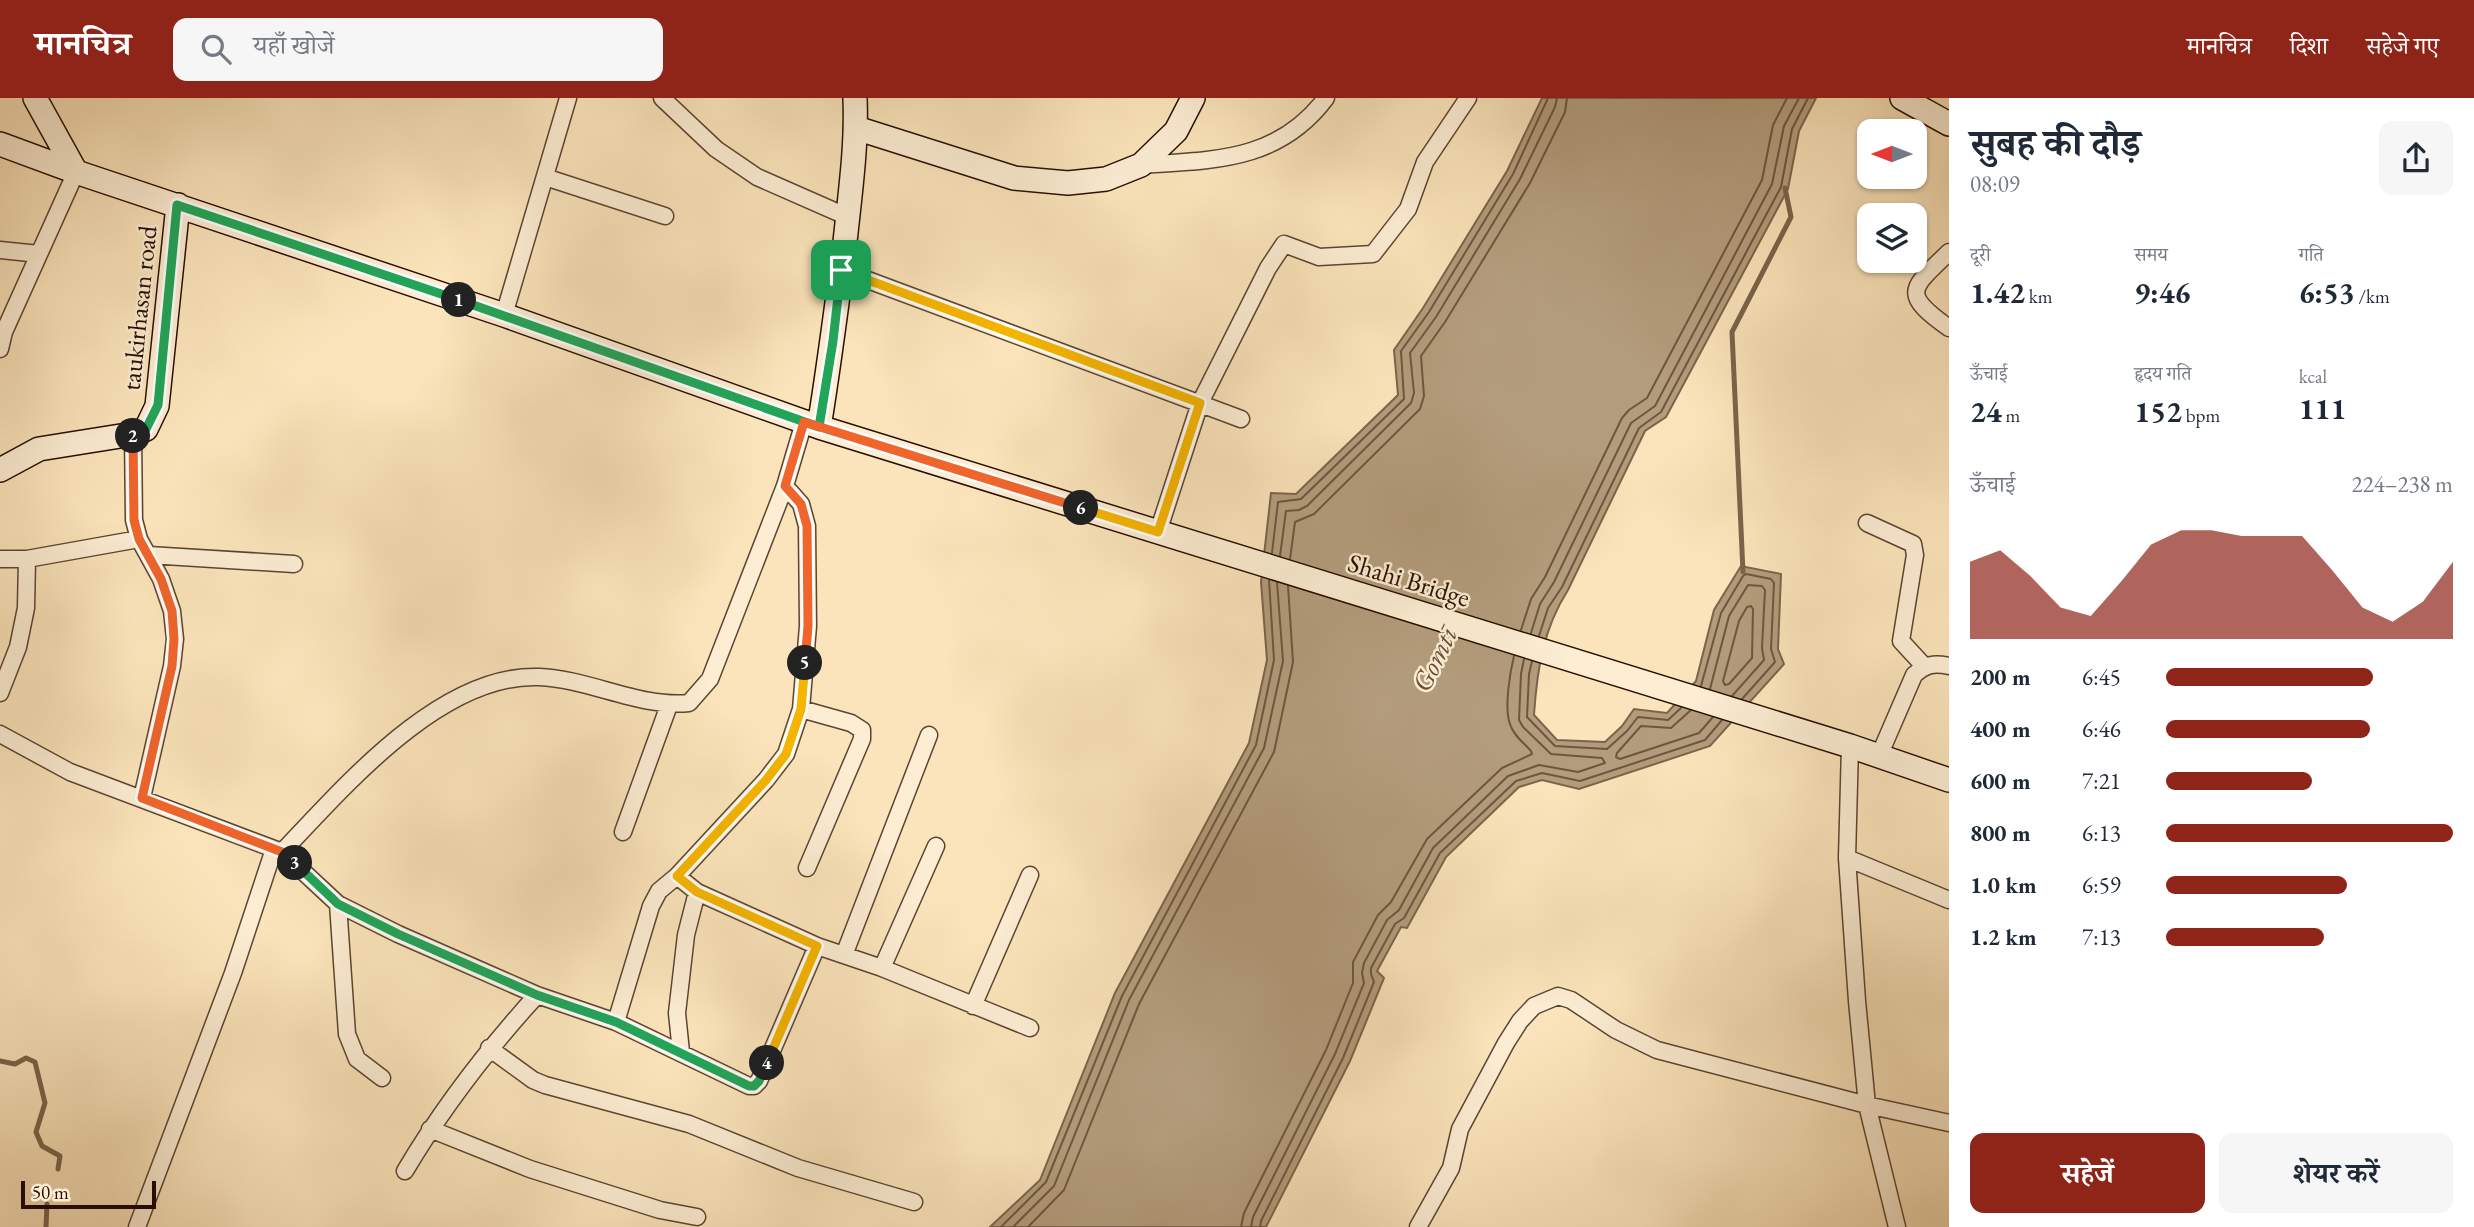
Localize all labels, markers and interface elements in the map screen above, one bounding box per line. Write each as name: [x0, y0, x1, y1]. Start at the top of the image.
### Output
search box: [173, 18, 663, 81]
text: मानचित्र: [35, 22, 131, 65]
text: यहाँ खोजें: [253, 28, 334, 62]
icon: search: [197, 30, 235, 68]
text: मानचित्र: [2187, 30, 2252, 61]
text: दिशा: [2290, 30, 2328, 61]
text: सहेजे गए: [2366, 30, 2439, 61]
text: सुबह की दौड़: [1970, 118, 2141, 167]
north arrow: [1857, 119, 1927, 189]
map controls: [1857, 119, 1927, 273]
button: share: [2379, 121, 2453, 195]
text: 08:09: [1970, 169, 2020, 199]
button: layers: [1857, 203, 1927, 273]
street label: taukirhasan road: [113, 223, 165, 392]
pin: [811, 240, 871, 300]
text: दूरी: [1970, 242, 1991, 267]
text: समय: [2134, 242, 2168, 267]
text: गति: [2299, 242, 2324, 267]
icon: arrive: [822, 251, 860, 289]
text: 1.42: [1970, 273, 2025, 312]
text: 9:46: [2134, 273, 2190, 312]
text: 6:53: [2299, 273, 2355, 312]
pin: 1: [442, 282, 476, 318]
text: km: [2025, 284, 2053, 309]
text: /km: [2355, 284, 2390, 309]
text: 1: [453, 287, 464, 312]
text: ऊँचाई: [1970, 361, 2007, 386]
text: हृदय गति: [2134, 361, 2191, 386]
text: kcal: [2299, 364, 2327, 389]
text: 111: [2299, 389, 2346, 428]
text: 24: [1970, 392, 2002, 431]
text: 152: [2134, 392, 2182, 431]
text: m: [2002, 403, 2020, 428]
text: bpm: [2182, 403, 2220, 428]
pin: 2: [116, 418, 150, 454]
text: 2: [127, 423, 138, 448]
text: ऊँचाई: [1970, 469, 2015, 499]
text: 224–238 m: [2352, 469, 2453, 499]
pin: 6: [1064, 490, 1098, 526]
text: 6: [1075, 495, 1086, 520]
street label: Shahi Bridge: [1344, 545, 1474, 615]
water label: Gomtī: [1403, 618, 1466, 698]
pin: 5: [788, 646, 822, 680]
text: 5: [799, 650, 810, 675]
text: 200 m: [1970, 662, 2031, 692]
text: 6:45: [2082, 662, 2121, 692]
text: 400 m: [1970, 714, 2031, 744]
text: 6:46: [2082, 714, 2121, 744]
text: 600 m: [1970, 766, 2031, 796]
text: 7:21: [2082, 766, 2121, 796]
text: 800 m: [1970, 818, 2031, 848]
text: 6:13: [2082, 818, 2121, 848]
pin: 3: [278, 846, 312, 880]
text: 3: [289, 850, 300, 875]
text: 1.0 km: [1970, 870, 2037, 900]
text: 6:59: [2082, 870, 2121, 900]
text: 1.2 km: [1970, 922, 2037, 952]
text: 7:13: [2082, 922, 2121, 952]
pin: 4: [750, 1046, 784, 1080]
text: 4: [761, 1050, 772, 1075]
button: सहेजें: [1970, 1133, 2205, 1213]
button: शेयर करें: [2219, 1133, 2453, 1213]
scale bar: [21, 1178, 156, 1210]
text: 50 m: [32, 1180, 69, 1205]

